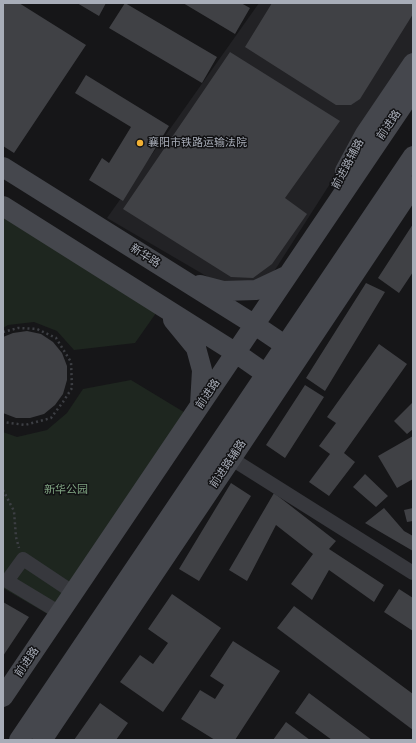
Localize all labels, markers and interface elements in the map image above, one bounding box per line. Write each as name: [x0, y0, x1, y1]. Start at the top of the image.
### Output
street label: 前进路: [374, 108, 404, 142]
place label: 襄阳市铁路运输法院: [148, 136, 247, 150]
street label: 前进路辅路: [329, 137, 367, 191]
marker: 襄阳市铁路运输法院: [135, 138, 145, 148]
street label: 新华路: [128, 242, 162, 270]
street label: 前进路: [193, 377, 223, 411]
street label: 前进路辅路: [207, 438, 249, 490]
park label: 新华公园: [44, 483, 88, 497]
street label: 前进路: [12, 645, 42, 679]

